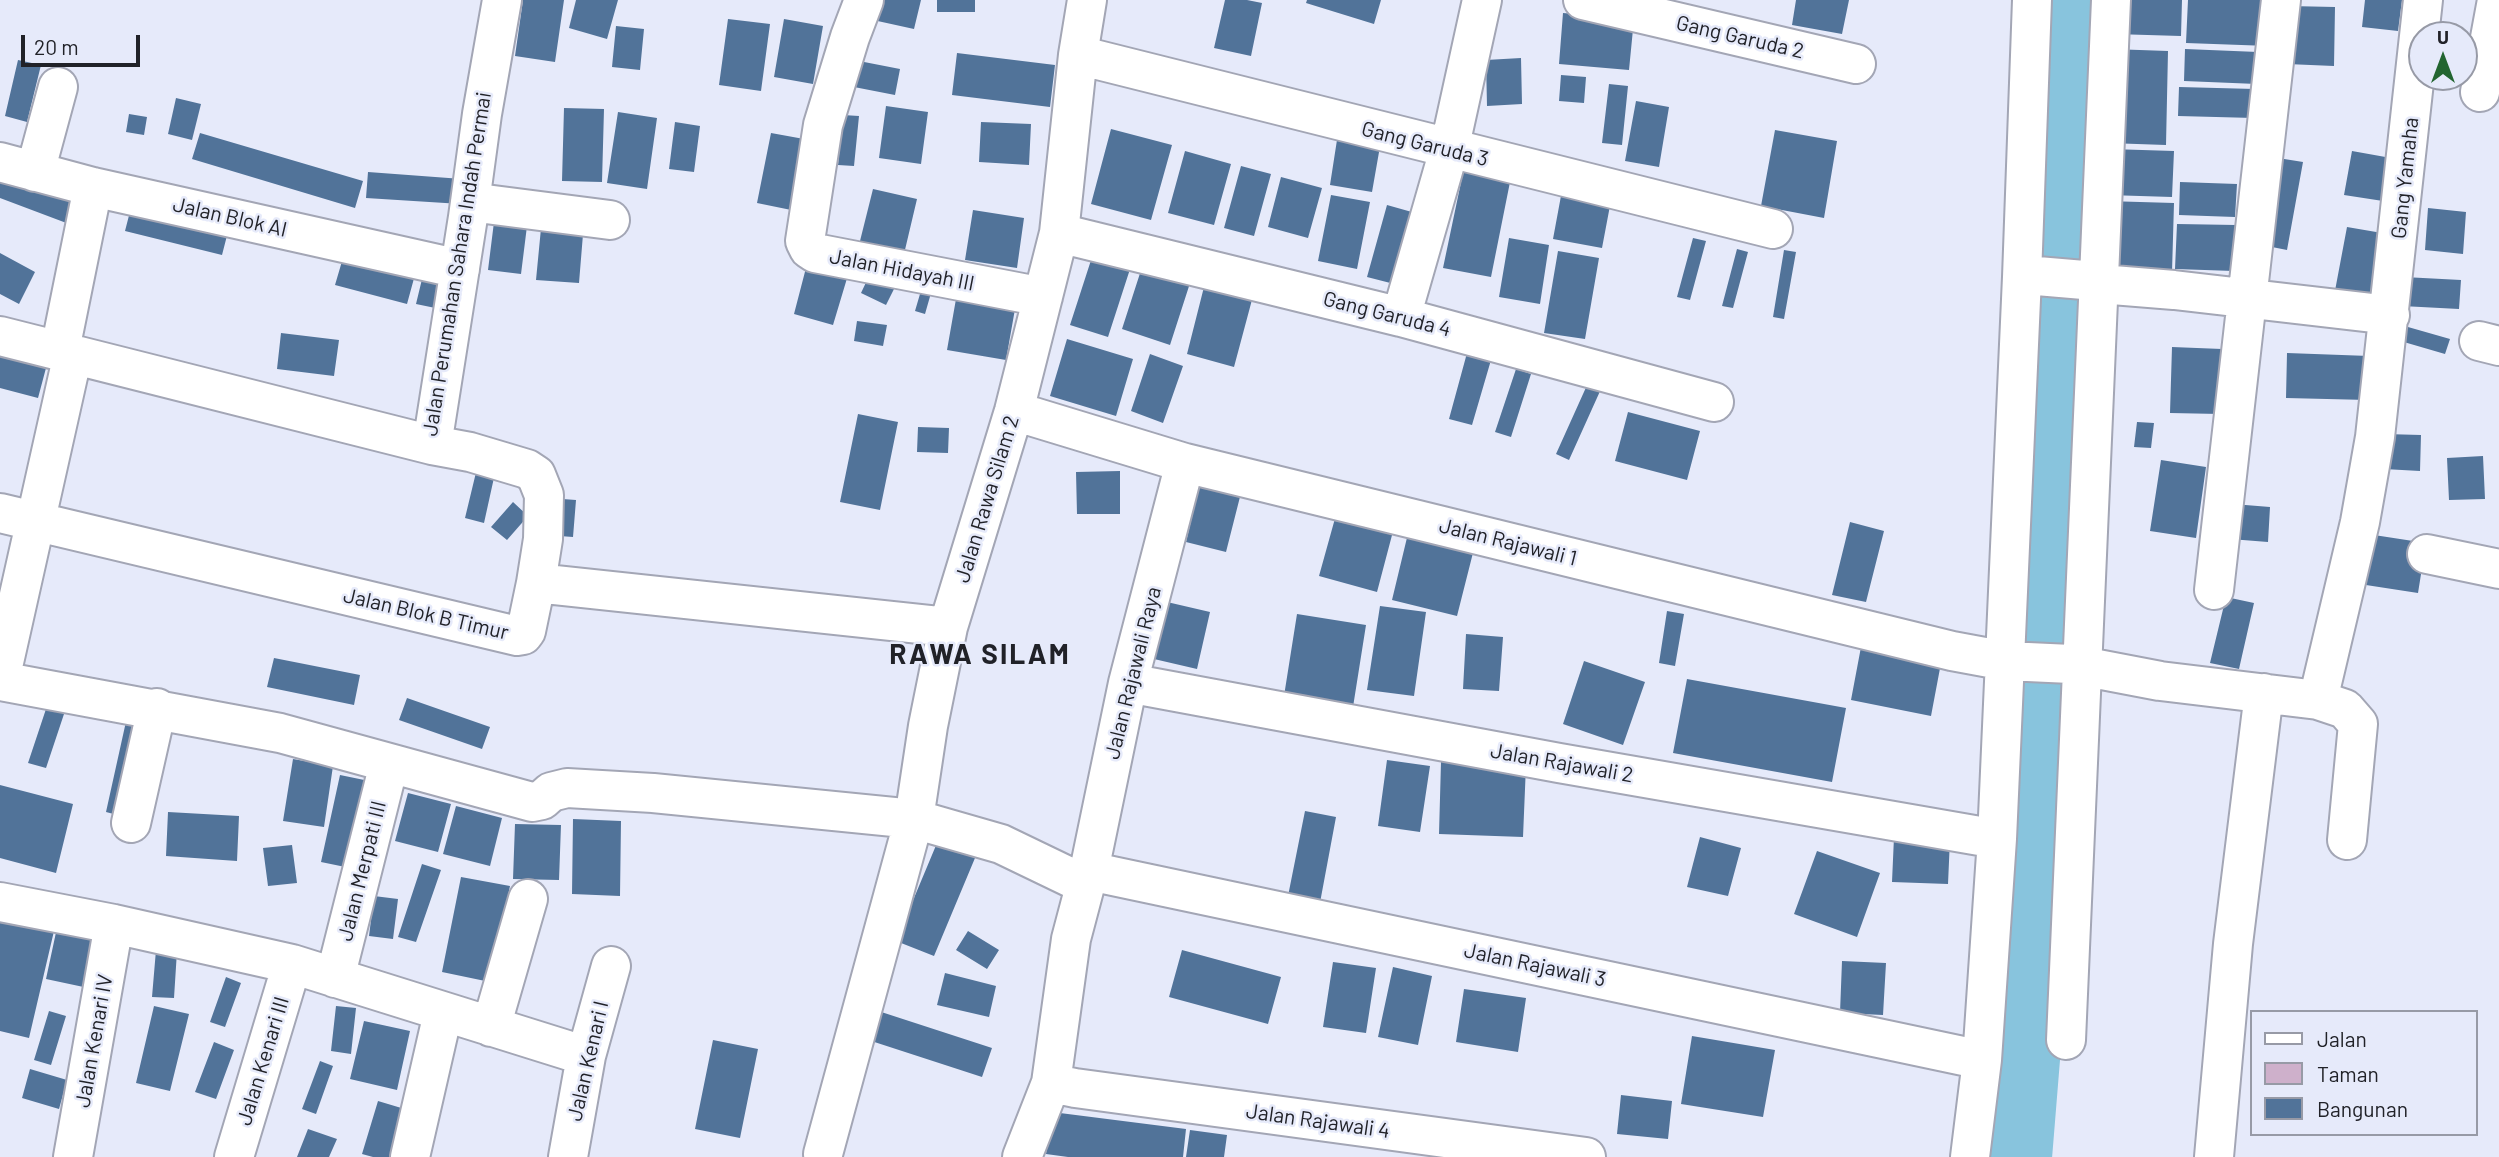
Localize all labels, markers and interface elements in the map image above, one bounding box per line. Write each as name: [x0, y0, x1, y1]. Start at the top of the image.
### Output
street label: Gang Garuda 2: [1674, 10, 1806, 64]
scale bar: [24, 21, 144, 65]
north arrow: [2408, 21, 2478, 91]
text: U: [2437, 25, 2449, 48]
text: 20 m: [34, 34, 79, 59]
street label: Jalan Perumahan Sahara Indah Permai: [417, 90, 497, 438]
street label: Gang Garuda 3: [1359, 116, 1491, 172]
street label: Gang Yamaha: [2386, 116, 2424, 240]
street label: Jalan Blok AI: [171, 192, 289, 242]
street label: Jalan Hidayah III: [827, 244, 977, 296]
street label: Gang Garuda 4: [1321, 286, 1453, 342]
street label: Jalan Rawa Silam 2: [950, 412, 1024, 586]
street label: Jalan Rajawali 1: [1437, 513, 1579, 571]
street label: Jalan Blok B Timur: [341, 583, 511, 645]
street label: Jalan Rajawali Raya: [1099, 584, 1167, 762]
district label: RAWA SILAM: [891, 638, 1069, 672]
street label: Jalan Rajawali 2: [1489, 738, 1635, 788]
street label: Jalan Merpati III: [332, 798, 392, 944]
street label: Jalan Rajawali 3: [1462, 938, 1608, 992]
street label: Jalan Kenari IV: [70, 972, 118, 1110]
street label: Jalan Kenari III: [231, 994, 295, 1128]
street label: Jalan Kenari I: [562, 999, 614, 1123]
legend: [2250, 1010, 2478, 1136]
text: Jalan: [2317, 1026, 2367, 1051]
text: Taman: [2317, 1061, 2379, 1086]
text: Bangunan: [2317, 1096, 2408, 1121]
street label: Jalan Rajawali 4: [1245, 1098, 1391, 1144]

